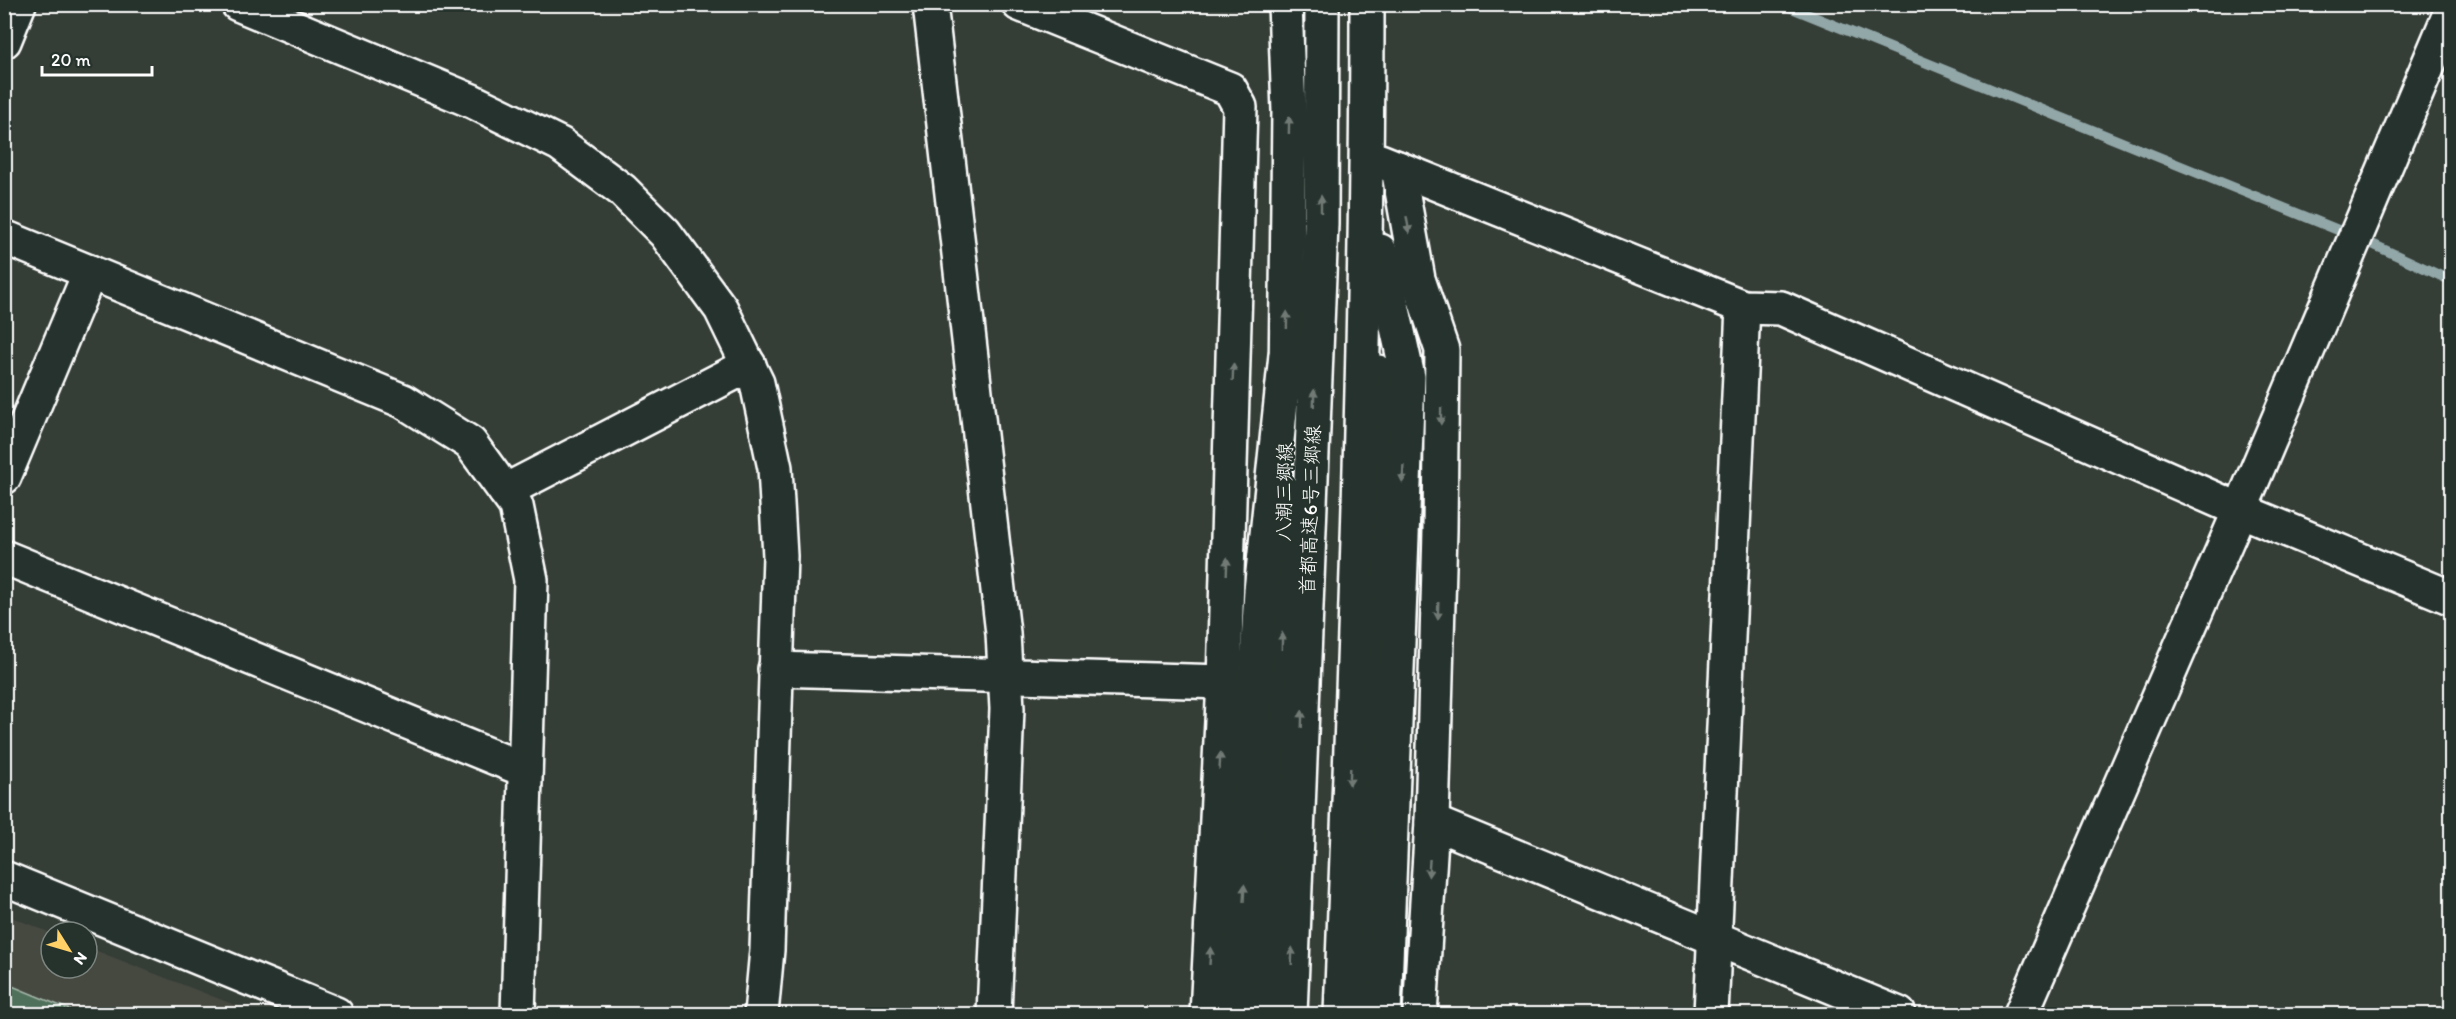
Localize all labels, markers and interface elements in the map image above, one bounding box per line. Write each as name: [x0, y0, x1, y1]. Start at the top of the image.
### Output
scale bar: [42, 39, 152, 77]
text: 20 m: [51, 49, 91, 71]
one-way arrow: [1284, 116, 1294, 135]
one-way arrow: [1316, 194, 1326, 213]
one-way arrow: [1404, 216, 1413, 235]
one-way arrow: [1282, 311, 1292, 330]
one-way arrow: [1228, 362, 1238, 381]
one-way arrow: [1309, 389, 1319, 408]
one-way arrow: [1436, 406, 1446, 425]
street label: 首都高速6号三郷線: [1295, 424, 1325, 596]
street label: 八潮三郷線: [1271, 442, 1297, 542]
one-way arrow: [1398, 465, 1407, 484]
one-way arrow: [1223, 557, 1232, 576]
one-way arrow: [1433, 601, 1443, 620]
one-way arrow: [1277, 632, 1286, 651]
one-way arrow: [1297, 710, 1306, 729]
one-way arrow: [1216, 752, 1225, 771]
one-way arrow: [1346, 767, 1355, 786]
one-way arrow: [1425, 859, 1434, 878]
one-way arrow: [1239, 884, 1249, 903]
north arrow: [39, 920, 99, 980]
one-way arrow: [1206, 947, 1215, 966]
one-way arrow: [1288, 947, 1297, 966]
text: N: [70, 949, 91, 969]

